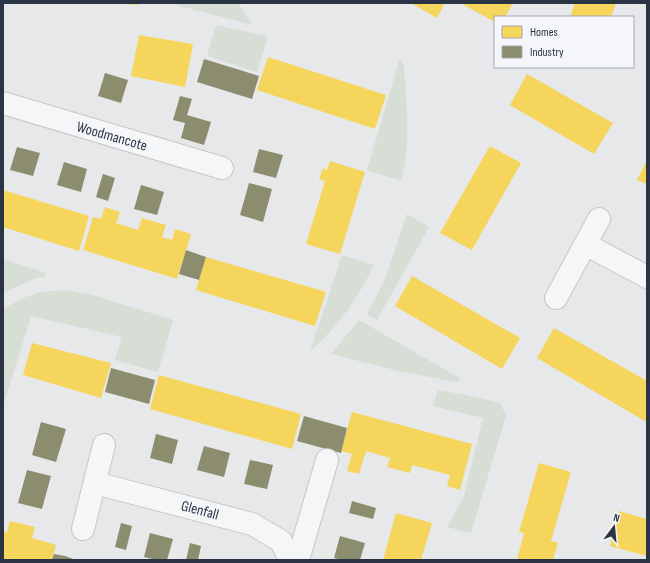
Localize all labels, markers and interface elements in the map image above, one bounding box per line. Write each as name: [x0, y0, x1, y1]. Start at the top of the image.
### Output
legend: [494, 16, 634, 68]
text: Homes: [530, 25, 558, 40]
text: Industry: [530, 45, 564, 60]
street label: Woodmancote: [74, 117, 149, 156]
street label: Glenfall: [179, 496, 221, 525]
north arrow: [594, 507, 634, 547]
text: N: [612, 511, 621, 525]

